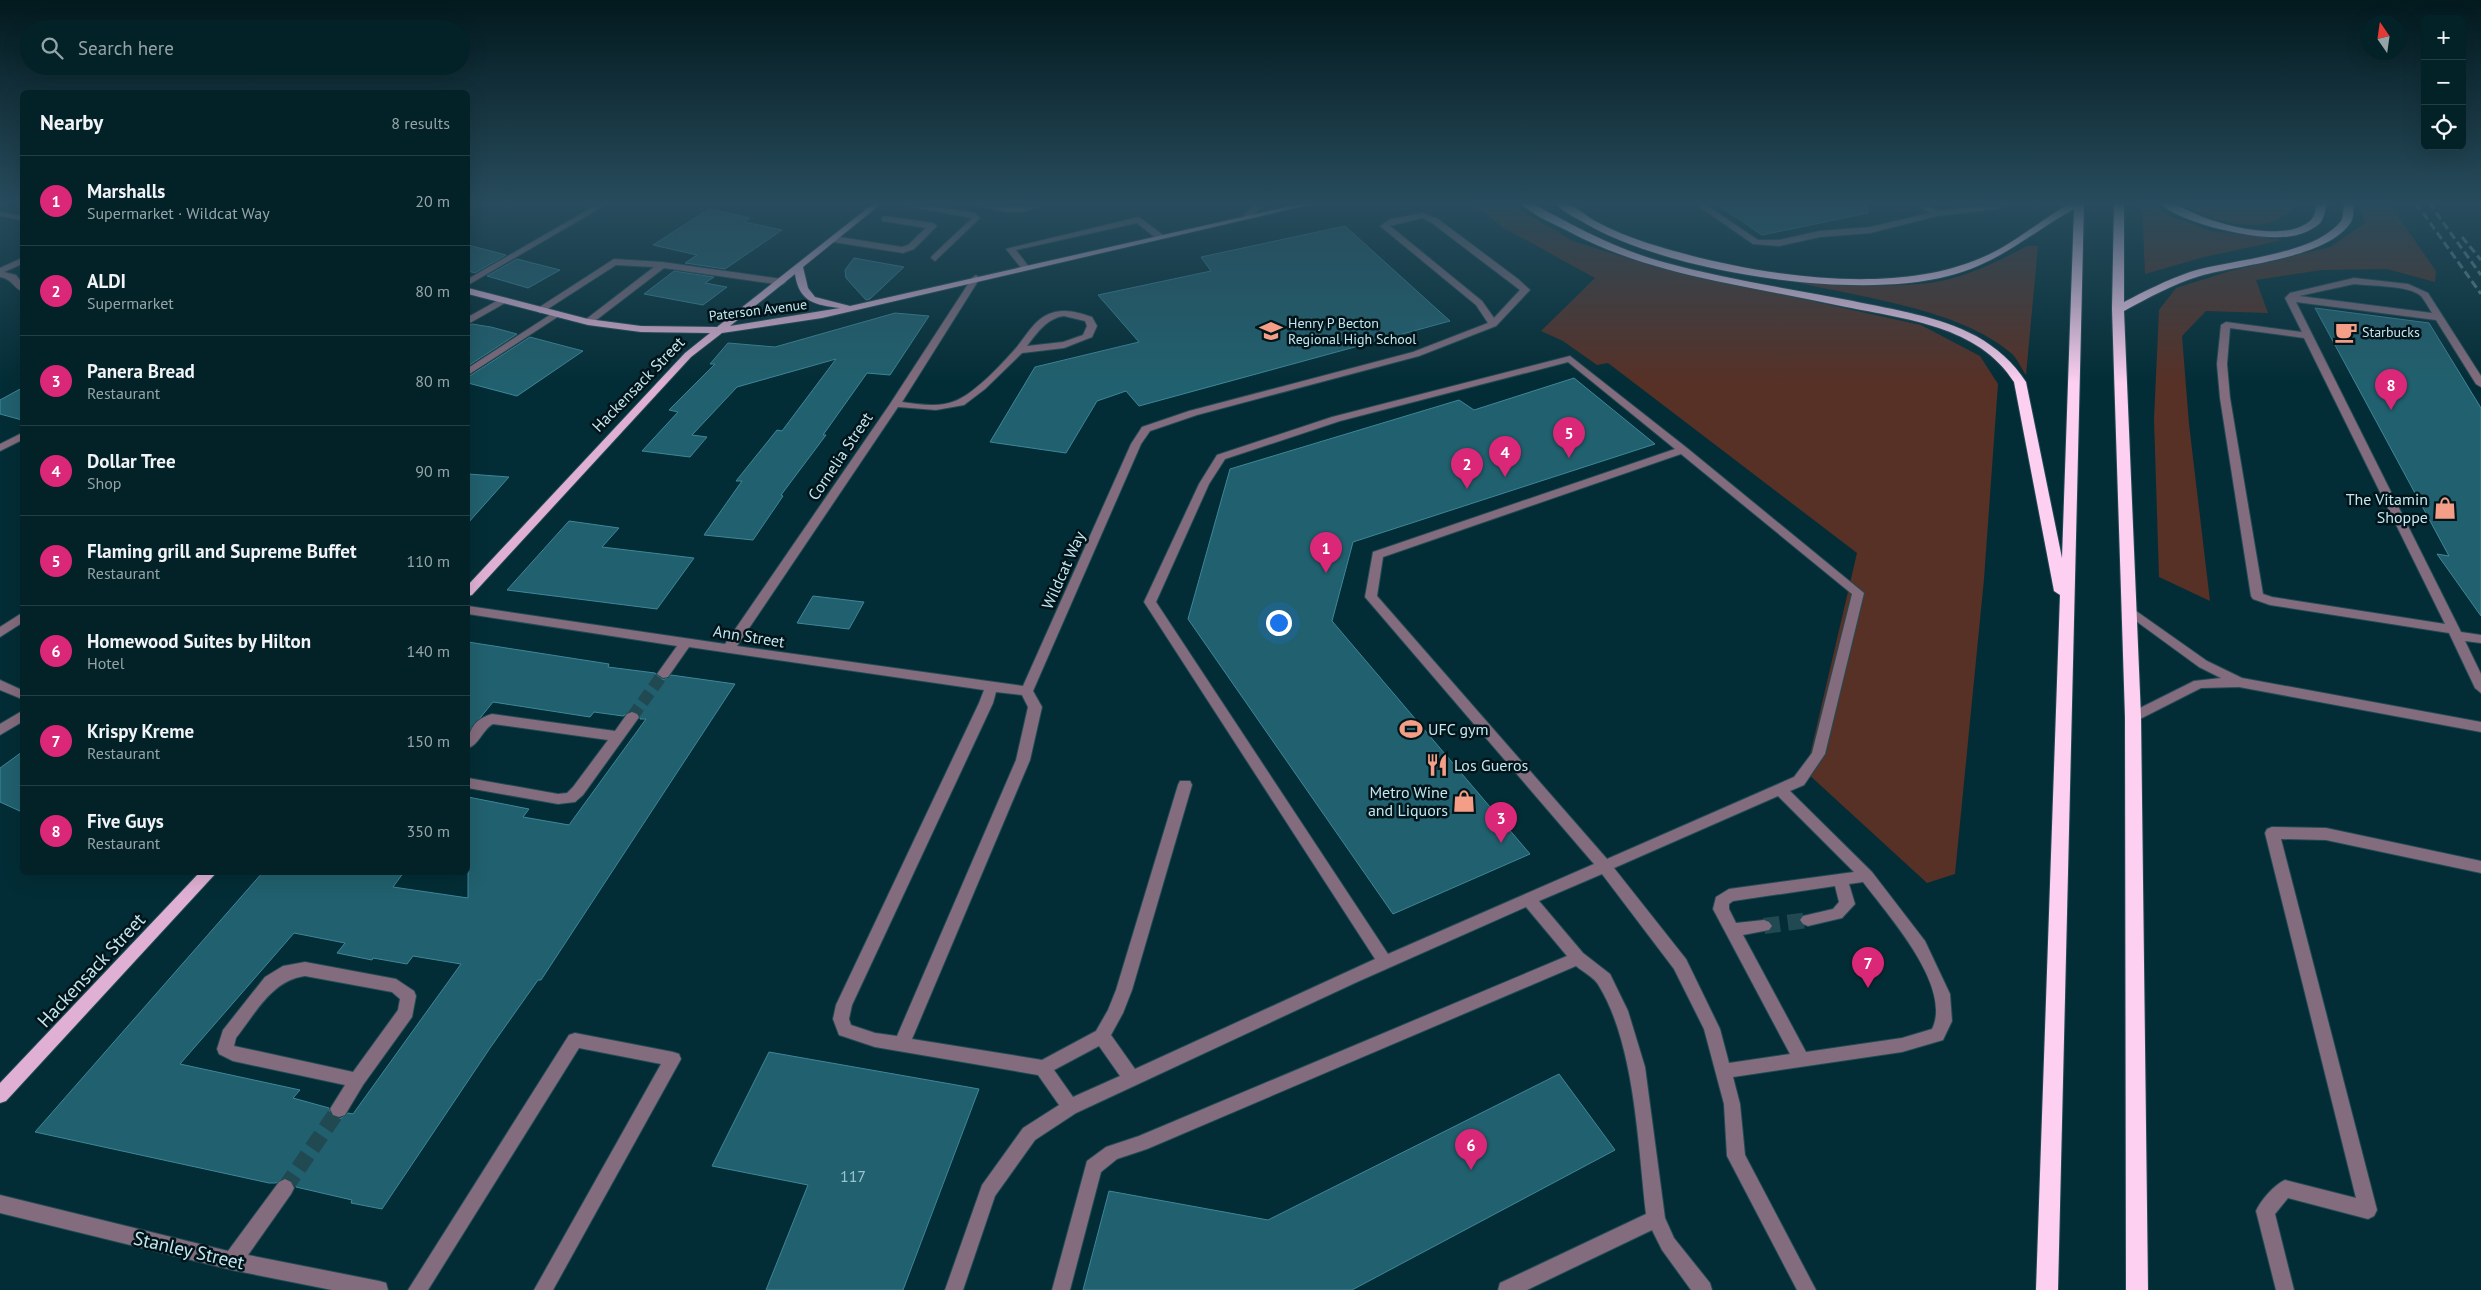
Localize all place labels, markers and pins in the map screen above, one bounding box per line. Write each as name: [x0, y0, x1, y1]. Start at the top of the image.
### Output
place label: Henry P Becton Regional High School: [1288, 314, 1416, 348]
school or university icon: Henry P Becton Regional High School: [1258, 318, 1284, 344]
cafe icon: Starbucks: [2333, 319, 2359, 345]
place label: Starbucks: [2362, 323, 2420, 341]
pin: 8: [2375, 369, 2407, 410]
pin: 5: [1553, 417, 1585, 458]
pin: 4: [1489, 436, 1521, 477]
pin: 2: [1451, 448, 1483, 489]
place label: The Vitamin Shoppe: [2346, 489, 2428, 527]
shop icon: The Vitamin Shoppe: [2432, 495, 2458, 521]
pin: 1: [1310, 532, 1342, 573]
sports icon: UFC gym: [1398, 716, 1424, 742]
place label: UFC gym: [1428, 719, 1489, 739]
restaurant icon: Los Gueros: [1424, 752, 1450, 778]
place label: Los Gueros: [1454, 755, 1528, 775]
place label: Metro Wine and Liquors: [1368, 782, 1448, 820]
shop icon: Metro Wine and Liquors: [1451, 788, 1477, 814]
pin: 3: [1485, 802, 1517, 843]
pin: 7: [1852, 947, 1884, 988]
pin: 6: [1455, 1129, 1487, 1170]

